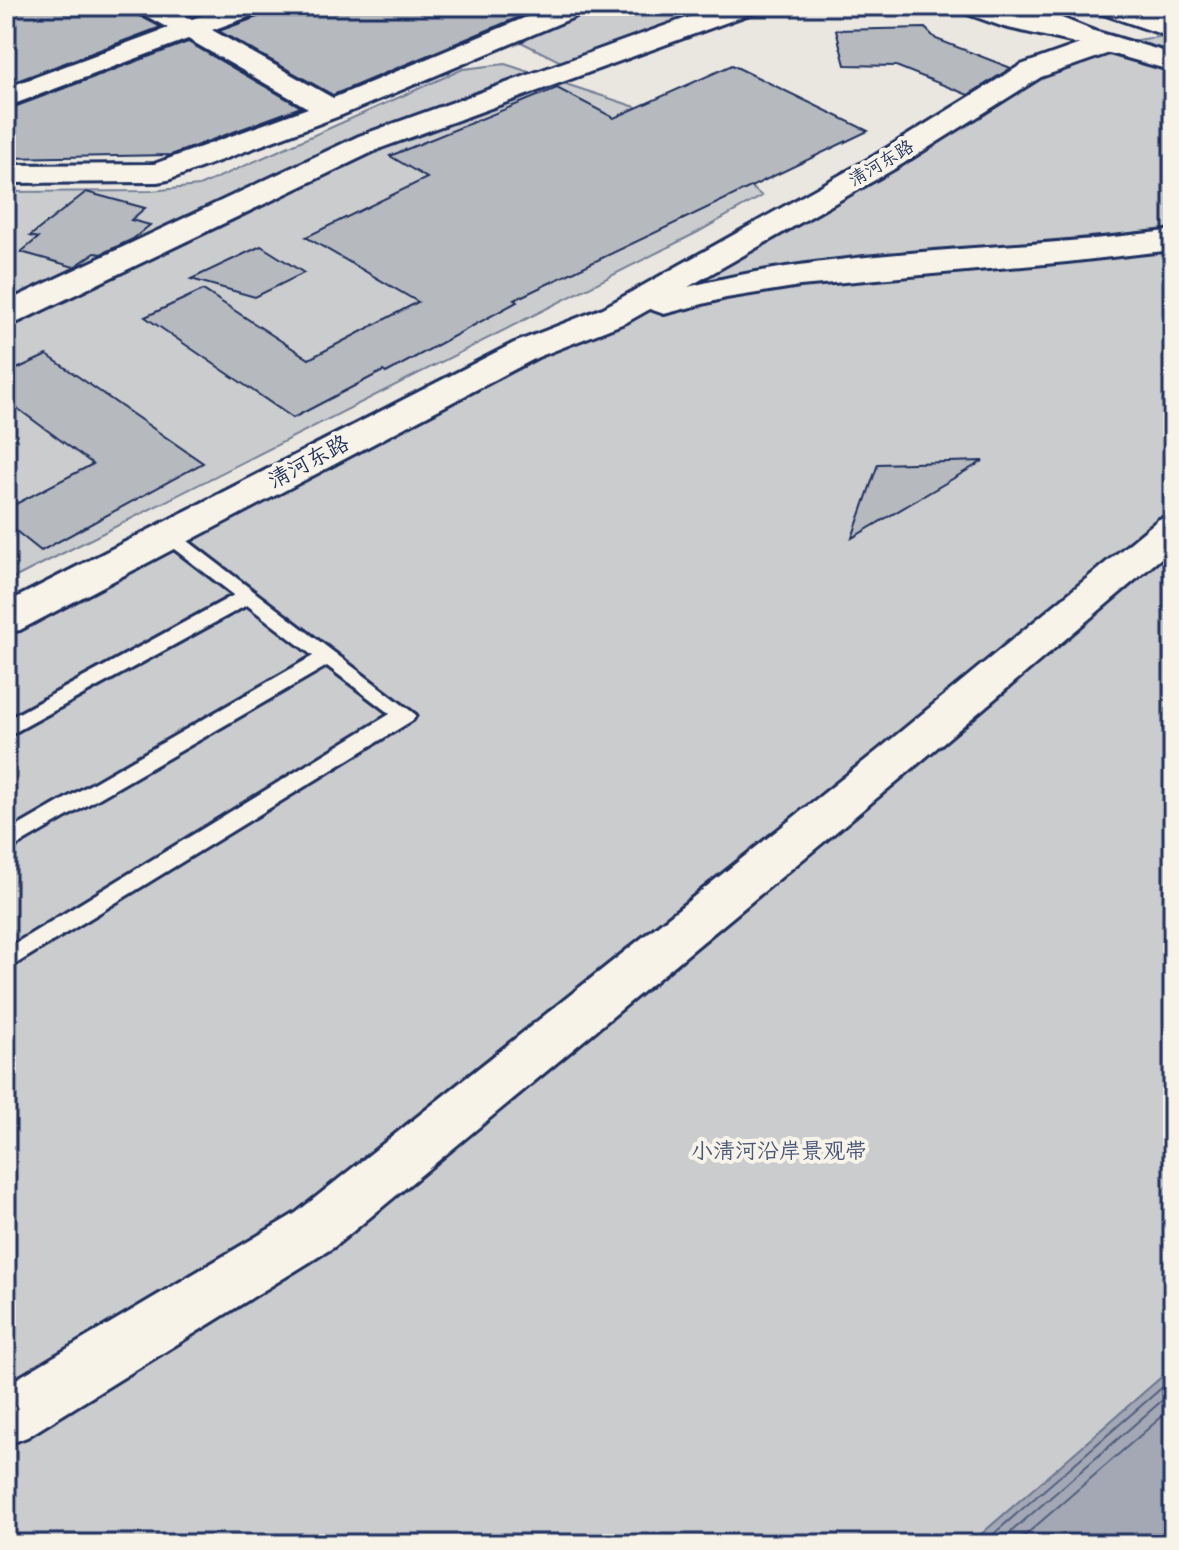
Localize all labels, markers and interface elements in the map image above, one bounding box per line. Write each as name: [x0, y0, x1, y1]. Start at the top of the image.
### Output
street label: 清河东路: [844, 134, 919, 193]
street label: 清河东路: [263, 428, 355, 497]
park label: 小清河沿岸景观带: [691, 1136, 867, 1167]

